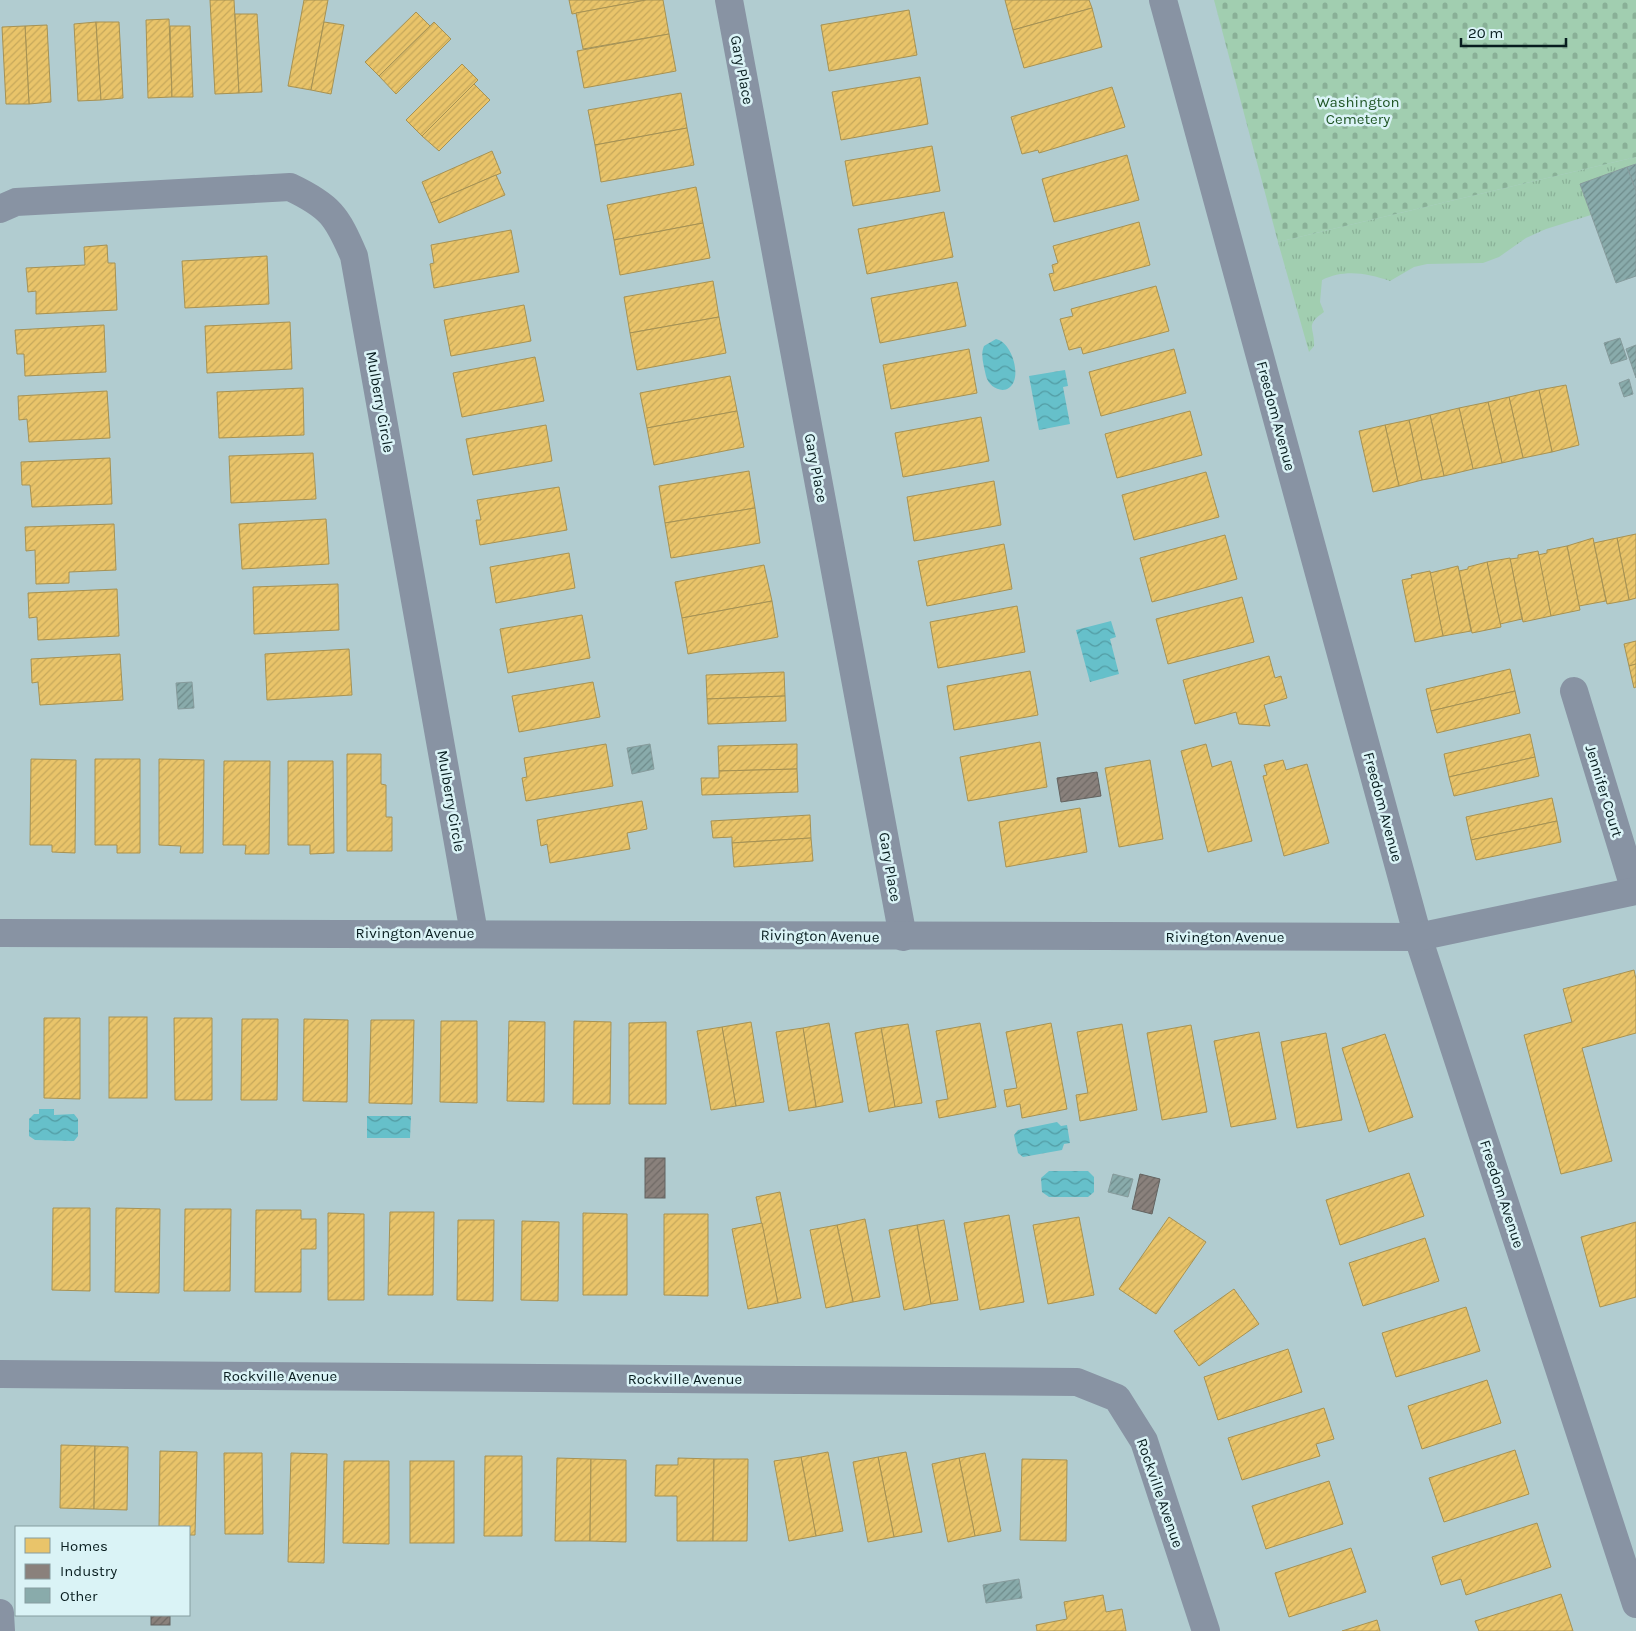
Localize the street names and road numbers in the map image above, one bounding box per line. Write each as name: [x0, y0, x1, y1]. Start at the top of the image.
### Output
street label: Gary Place: [726, 34, 758, 106]
street label: Mulberry Circle: [362, 350, 398, 454]
street label: Freedom Avenue: [1253, 359, 1299, 473]
street label: Gary Place: [800, 432, 832, 504]
street label: Jennifer Court: [1581, 743, 1627, 840]
street label: Mulberry Circle: [433, 749, 469, 853]
street label: Freedom Avenue: [1360, 750, 1406, 864]
street label: Gary Place: [875, 831, 905, 903]
street label: Rivington Avenue: [355, 924, 475, 942]
street label: Rivington Avenue: [760, 926, 880, 946]
street label: Rivington Avenue: [1165, 928, 1285, 946]
street label: Freedom Avenue: [1476, 1138, 1528, 1250]
street label: Rockville Avenue: [223, 1367, 337, 1385]
street label: Rockville Avenue: [628, 1370, 742, 1388]
street label: Rockville Avenue: [1133, 1436, 1187, 1550]

